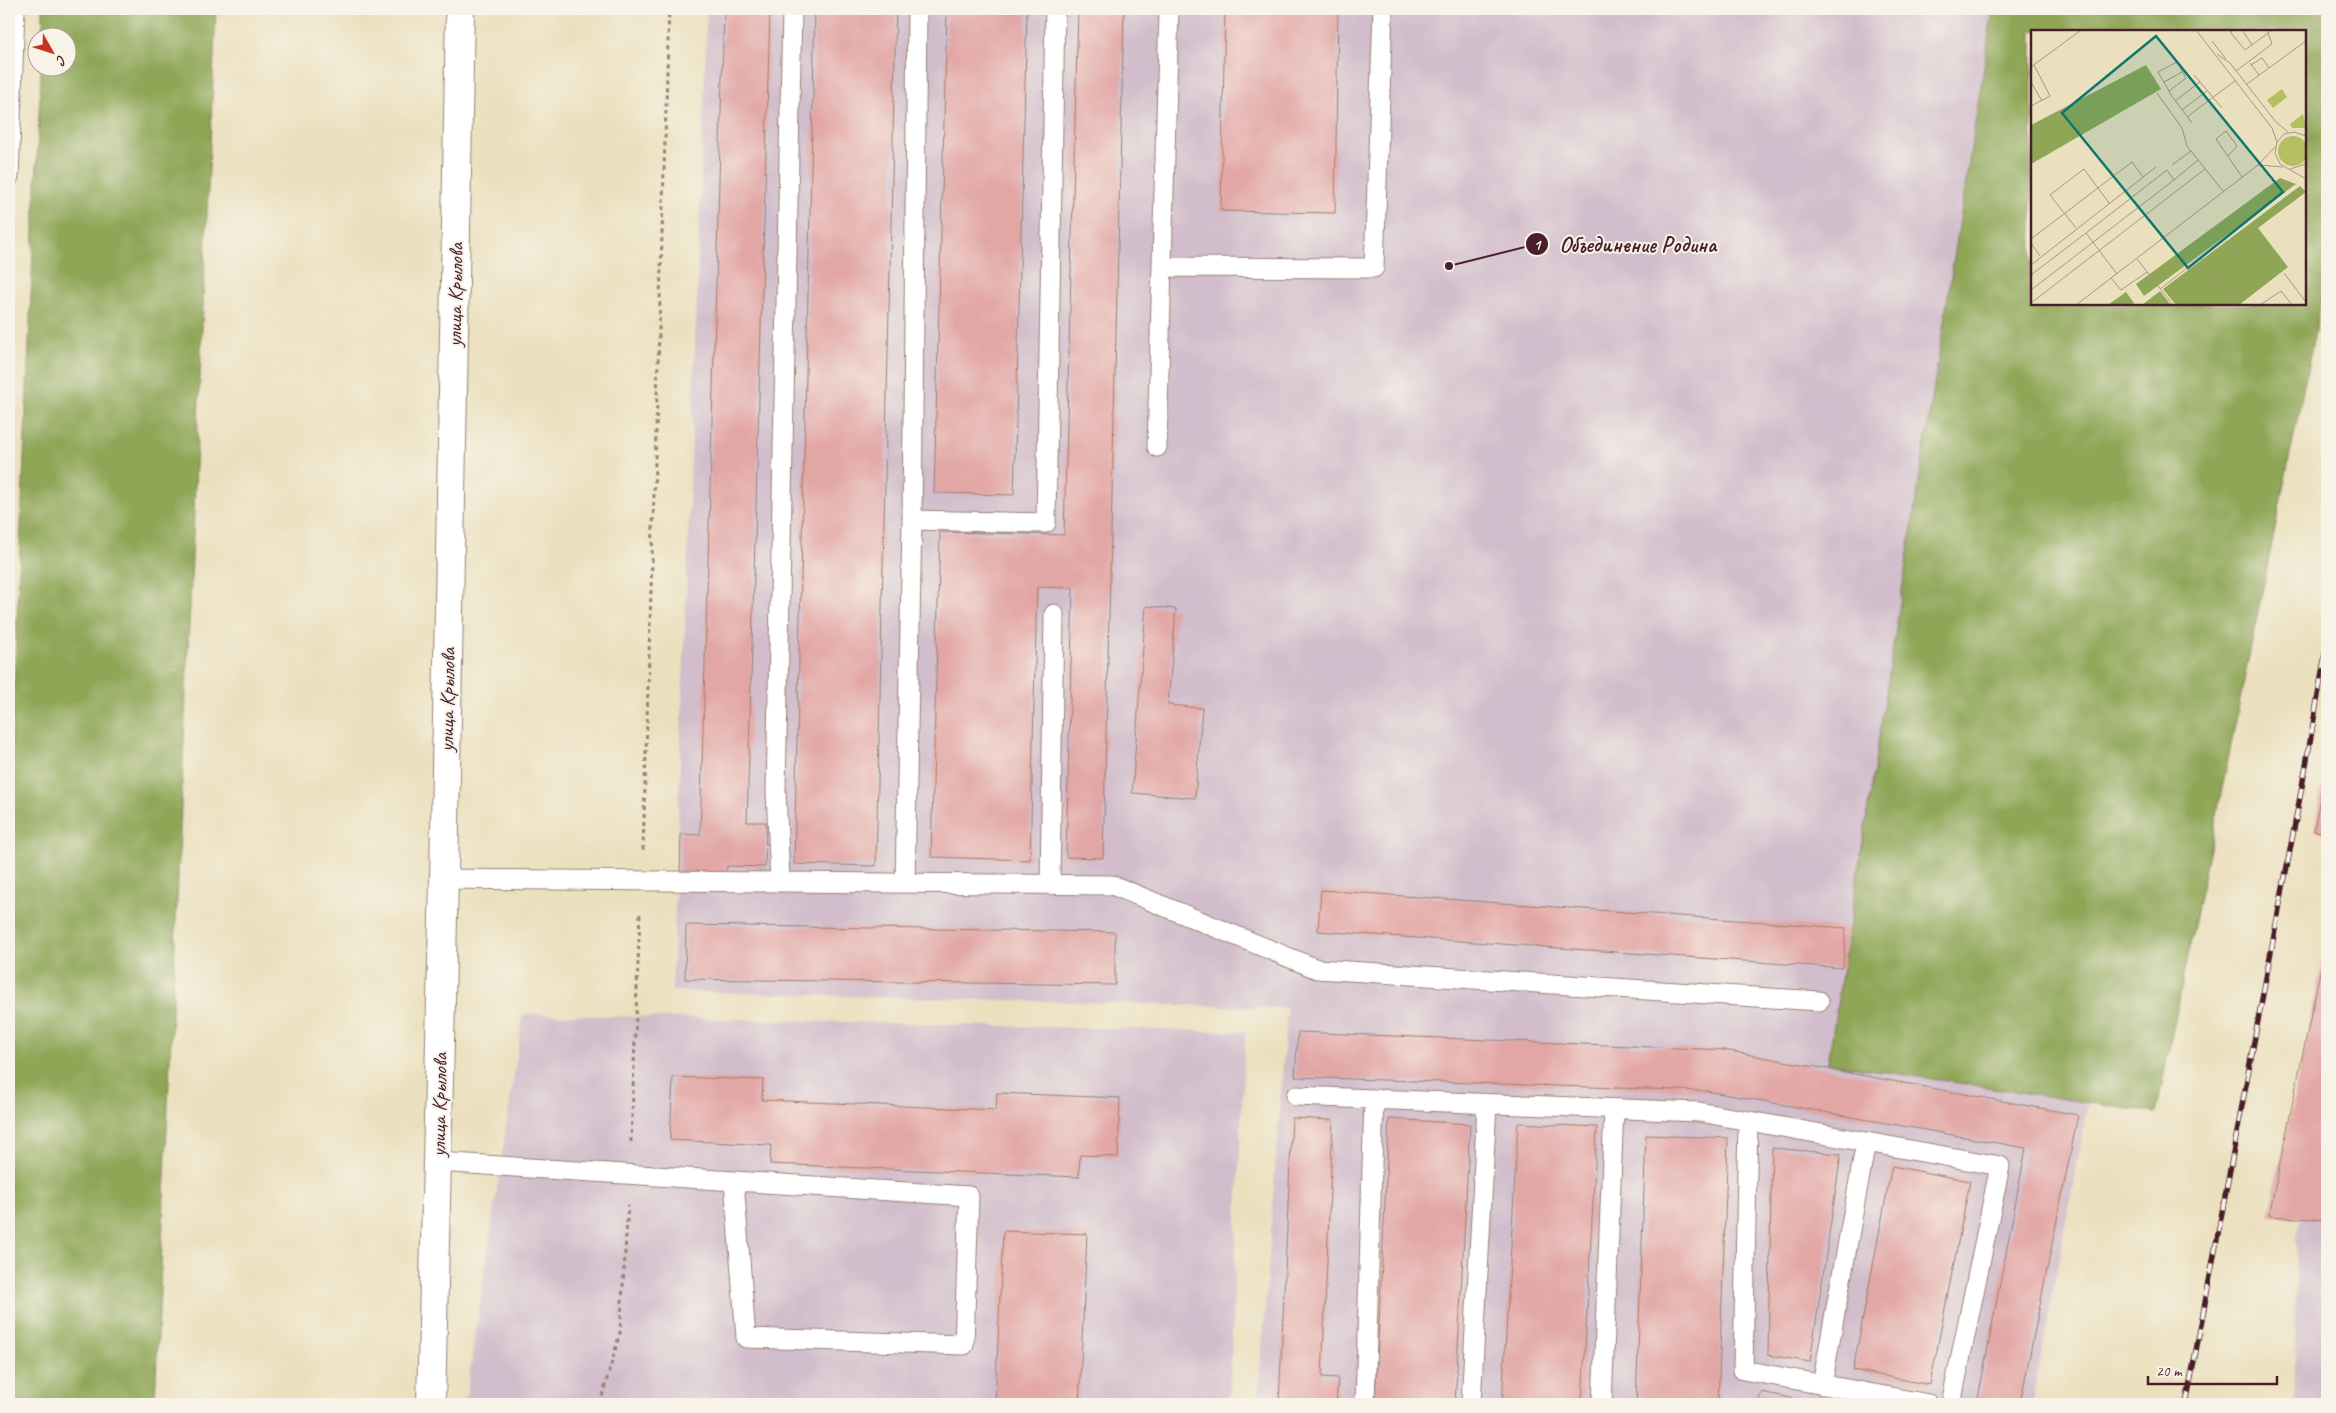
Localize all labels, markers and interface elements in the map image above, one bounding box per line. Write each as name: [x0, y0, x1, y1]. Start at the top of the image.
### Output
north arrow: [28, 28, 78, 78]
inset map: [2031, 30, 2306, 305]
text: С: [52, 52, 70, 70]
callout: Объединение Родина: [1524, 226, 1727, 263]
text: Объединение Родина: [1559, 231, 1718, 259]
text: 1: [1534, 236, 1543, 255]
street label: улица Крылова: [441, 241, 469, 349]
street label: улица Крылова: [433, 646, 461, 754]
street label: улица Крылова: [425, 1051, 453, 1159]
scale bar: [2148, 1353, 2277, 1385]
text: 20 m: [2156, 1362, 2183, 1381]

